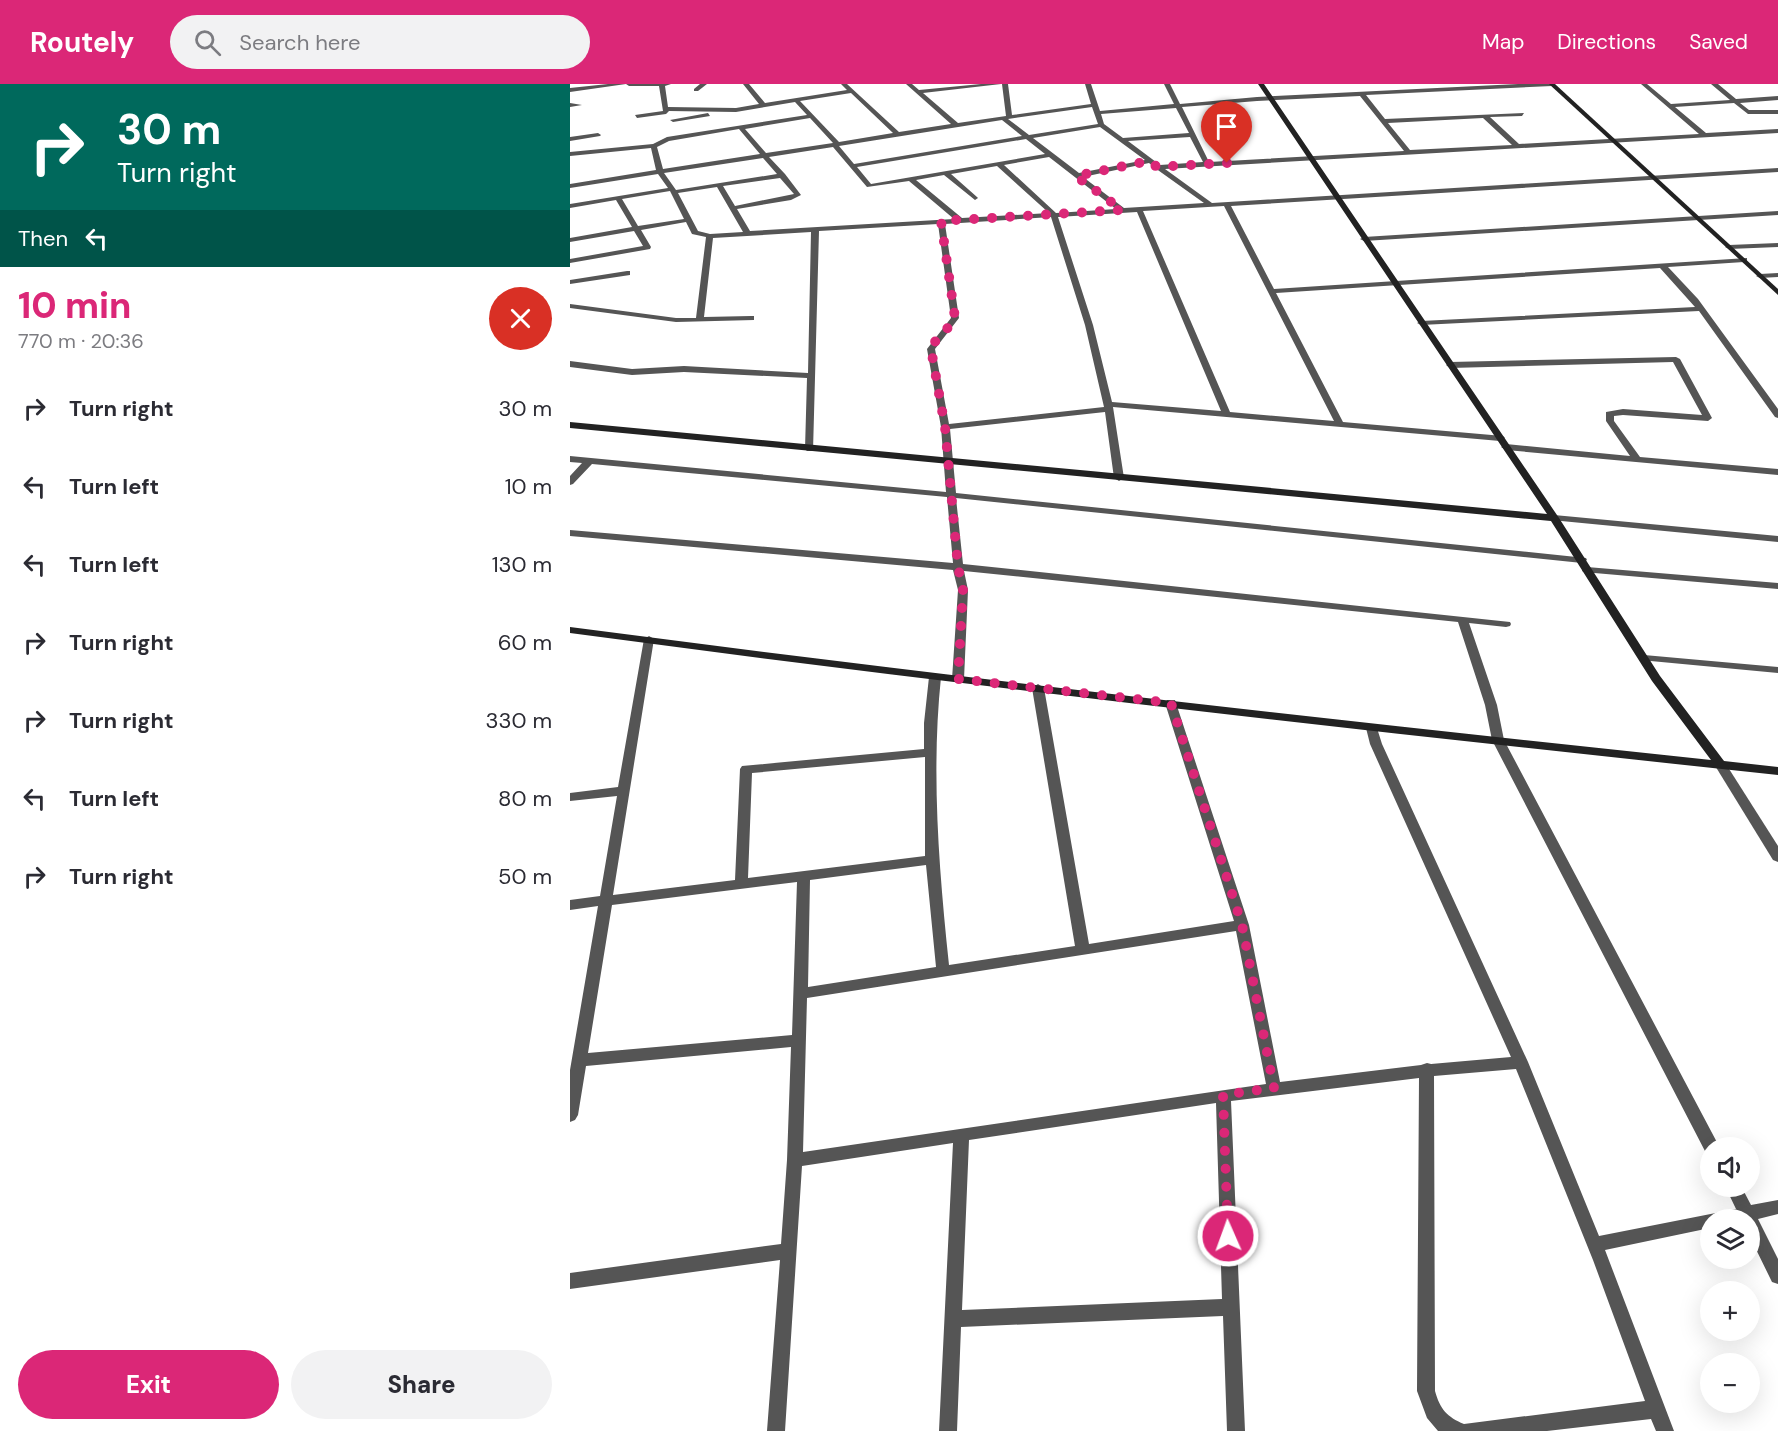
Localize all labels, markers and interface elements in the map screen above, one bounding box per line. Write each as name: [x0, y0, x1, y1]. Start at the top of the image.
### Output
search box: [170, 15, 590, 69]
text: Routely: [30, 24, 134, 61]
icon: search: [191, 26, 224, 59]
text: Search here: [239, 28, 361, 57]
text: Map: [1482, 28, 1524, 56]
text: Directions: [1557, 28, 1656, 56]
text: Saved: [1689, 28, 1748, 56]
pin: [1201, 101, 1252, 163]
text: 30 m: [117, 102, 221, 157]
icon: right: [18, 108, 96, 186]
icon: arrive: [1210, 110, 1243, 143]
text: Turn right: [117, 155, 237, 190]
icon: left: [80, 222, 113, 255]
text: Then: [18, 224, 68, 253]
text: 10 min: [18, 282, 131, 329]
button: close: [489, 287, 552, 350]
text: 770 m · 20:36: [18, 328, 144, 354]
icon: right: [18, 392, 51, 425]
text: Turn right: [69, 394, 174, 423]
text: 30 m: [498, 394, 552, 423]
icon: left: [18, 470, 51, 503]
text: Turn left: [69, 472, 159, 501]
text: 10 m: [505, 472, 552, 501]
icon: left: [18, 548, 51, 581]
text: Turn left: [69, 550, 159, 579]
text: 130 m: [492, 550, 552, 579]
icon: right: [18, 626, 51, 659]
text: Turn right: [69, 628, 174, 657]
text: 60 m: [498, 628, 552, 657]
icon: right: [18, 704, 51, 737]
text: Turn right: [69, 706, 174, 735]
text: 330 m: [485, 706, 552, 735]
icon: left: [18, 782, 51, 815]
text: Turn left: [69, 784, 159, 813]
text: 80 m: [498, 784, 552, 813]
icon: right: [18, 860, 51, 893]
text: Turn right: [69, 862, 174, 891]
text: 50 m: [498, 862, 552, 891]
map controls: [1700, 1137, 1760, 1413]
button: sound: [1700, 1137, 1760, 1197]
position arrow: [1196, 1204, 1260, 1268]
button: layers: [1700, 1209, 1760, 1269]
button: +: [1700, 1281, 1760, 1341]
button: Exit: [18, 1350, 279, 1419]
button: Share: [291, 1350, 552, 1419]
button: −: [1700, 1353, 1760, 1413]

